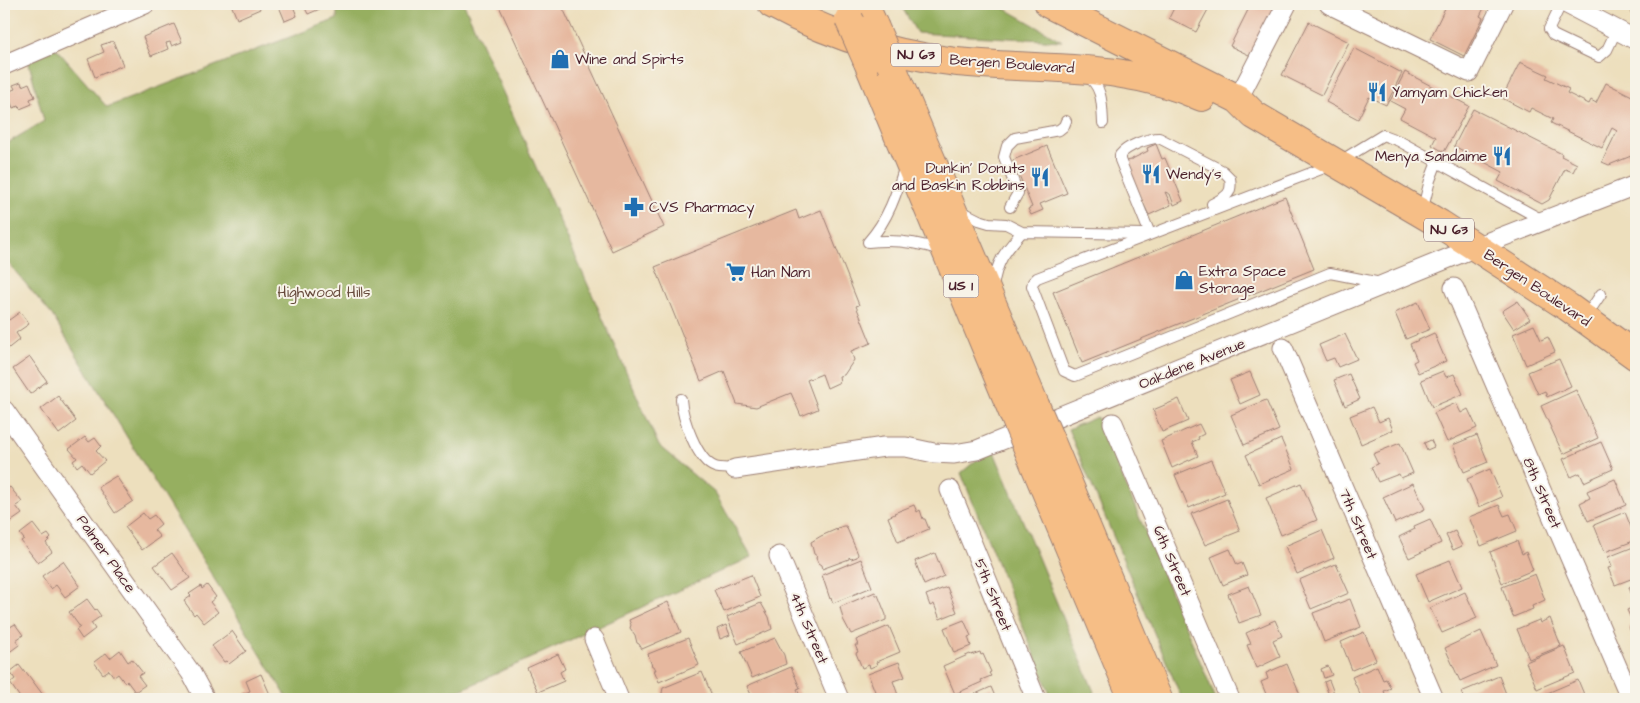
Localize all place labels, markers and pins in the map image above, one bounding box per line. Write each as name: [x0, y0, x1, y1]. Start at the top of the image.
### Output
shop icon: Wine and Spirts: [549, 48, 571, 70]
place label: Wine and Spirts: [575, 49, 684, 70]
restaurant icon: Yamyam Chicken: [1366, 81, 1388, 103]
place label: Yamyam Chicken: [1392, 82, 1508, 104]
restaurant icon: Menya Sandaime: [1491, 145, 1513, 167]
place label: Menya Sandaime: [1375, 146, 1487, 168]
place label: Dunkin' Donuts and Baskin Robbins: [892, 158, 1025, 196]
restaurant icon: Wendy's: [1140, 163, 1162, 185]
place label: Wendy's: [1166, 164, 1222, 186]
restaurant icon: Dunkin' Donuts and Baskin Robbins: [1029, 166, 1051, 188]
pharmacy icon: CVS Pharmacy: [623, 196, 645, 218]
place label: CVS Pharmacy: [649, 197, 755, 219]
supermarket icon: Han Nam: [725, 261, 747, 283]
place label: Extra Space Storage: [1199, 261, 1286, 300]
place label: Han Nam: [751, 262, 810, 283]
shop icon: Extra Space Storage: [1173, 269, 1195, 291]

